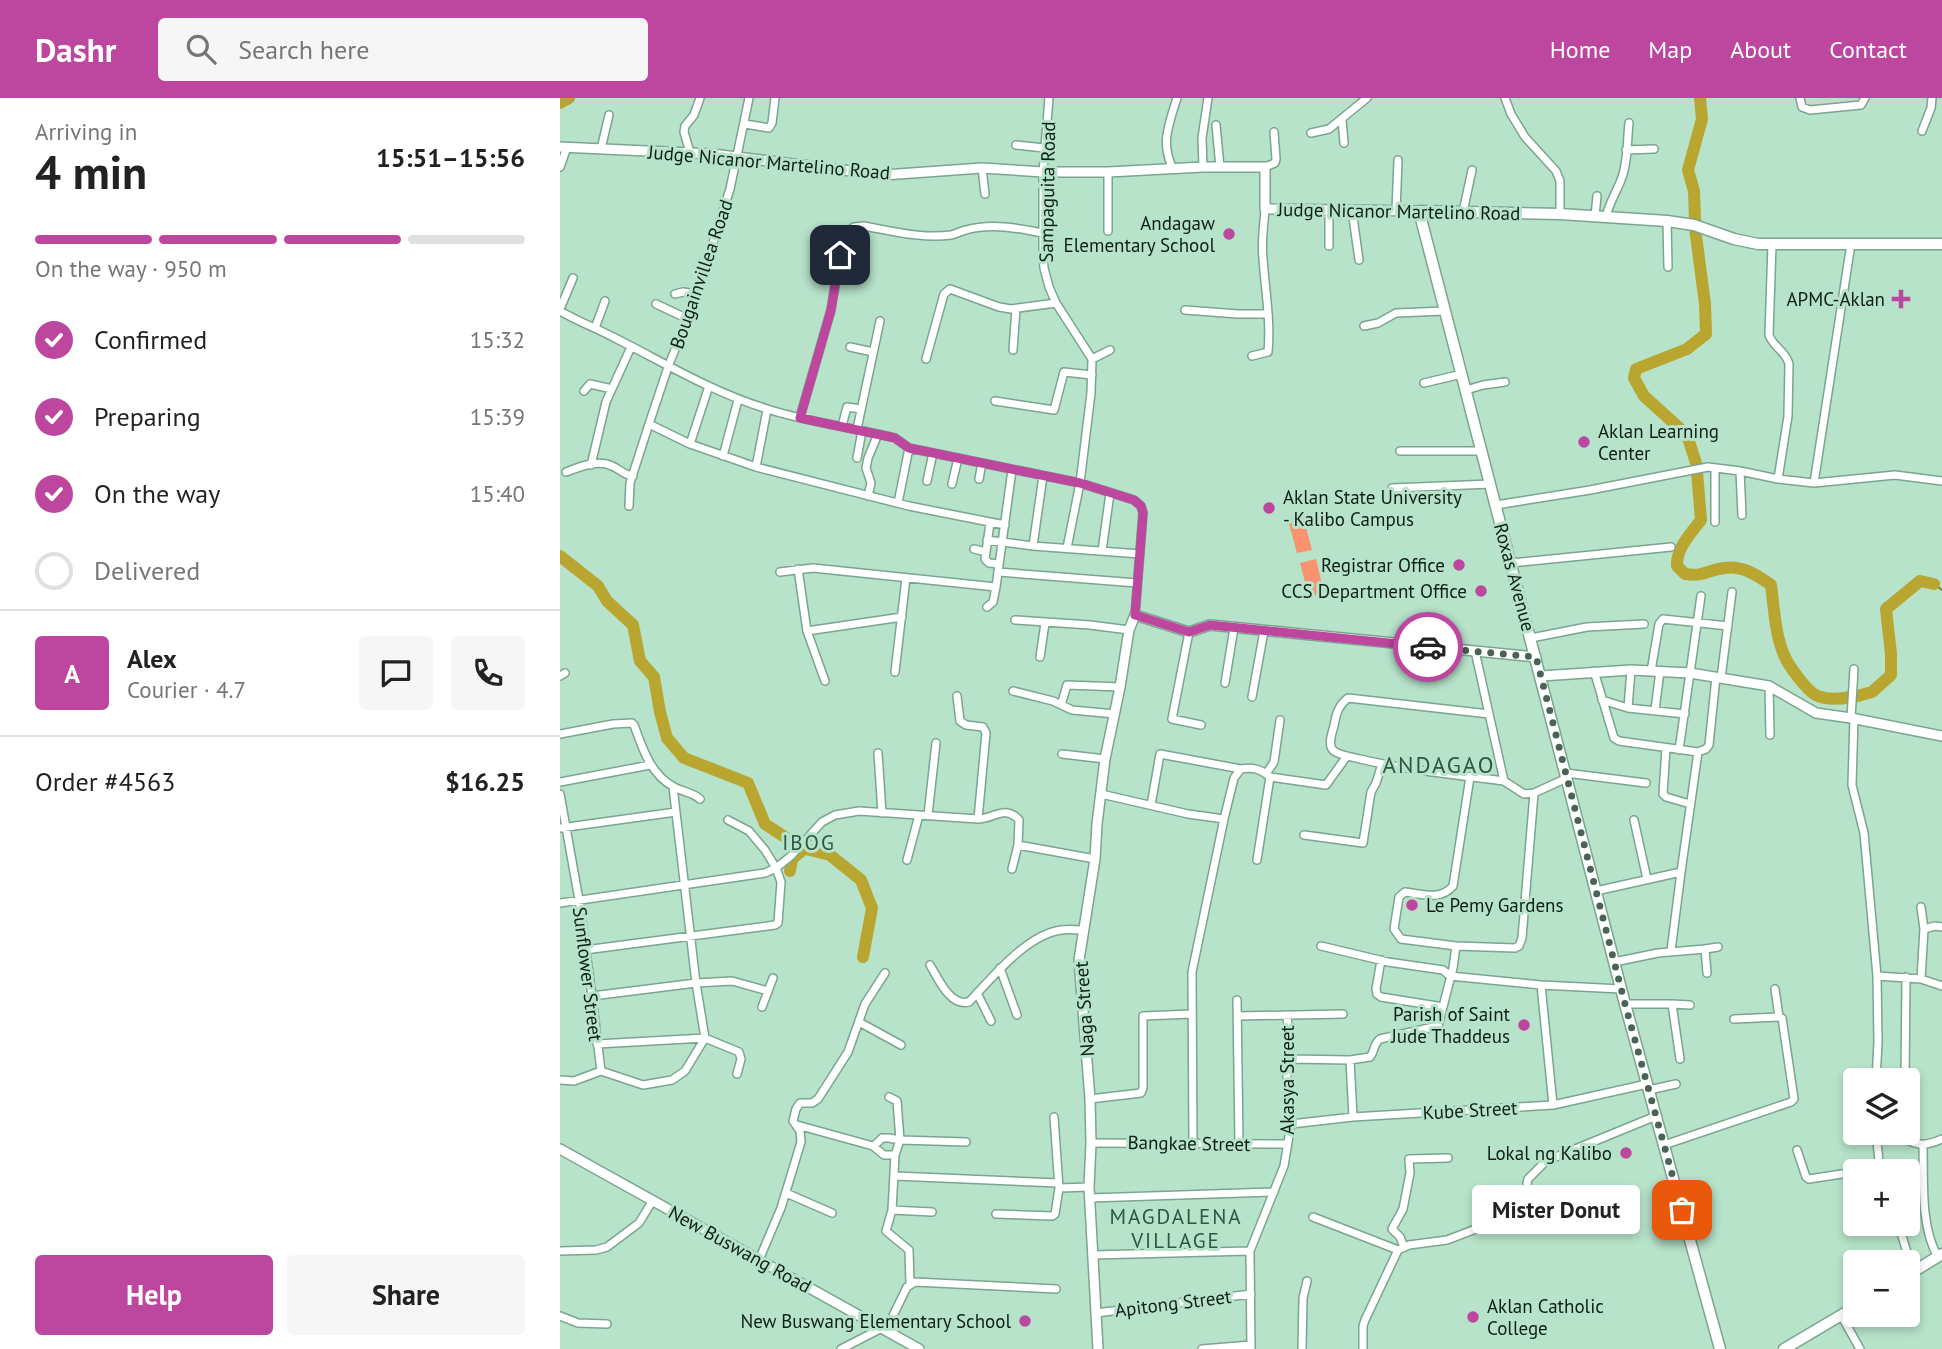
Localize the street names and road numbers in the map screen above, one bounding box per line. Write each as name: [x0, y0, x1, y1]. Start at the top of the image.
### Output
street label: Sampaguita Road: [1034, 121, 1060, 263]
street label: Judge Nicanor Martelino Road: [646, 139, 891, 185]
street label: Bougainvillea Road: [664, 196, 738, 352]
street label: Judge Nicanor Martelino Road: [1276, 197, 1521, 225]
street label: Roxas Avenue: [1489, 520, 1541, 634]
street label: Sunflower Street: [568, 905, 608, 1043]
street label: Naga Street: [1069, 960, 1099, 1057]
street label: Akasya Street: [1275, 1025, 1299, 1135]
street label: Kube Street: [1422, 1096, 1519, 1124]
street label: Bangkae Street: [1127, 1130, 1251, 1156]
street label: New Buswang Road: [664, 1200, 816, 1298]
street label: Apitong Street: [1113, 1284, 1233, 1322]

